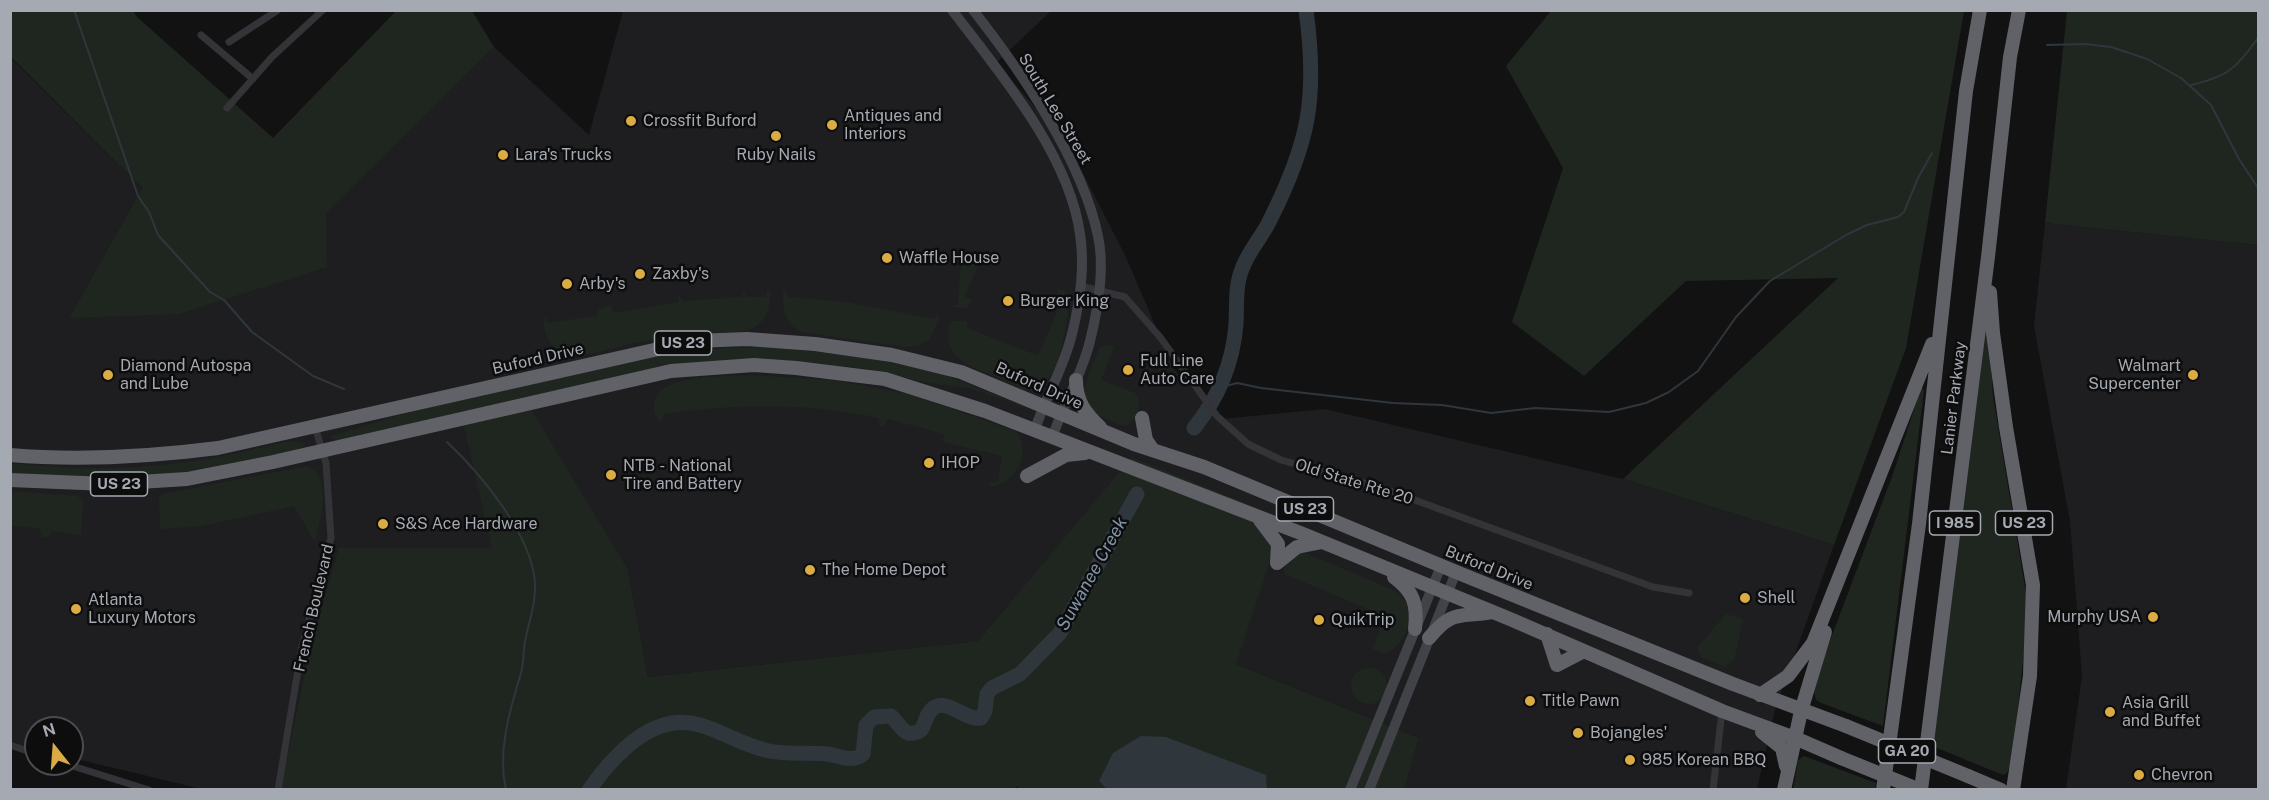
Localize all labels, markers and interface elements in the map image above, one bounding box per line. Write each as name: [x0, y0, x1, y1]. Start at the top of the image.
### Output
street label: South Lee Street: [1014, 50, 1096, 168]
place label: Antiques and Interiors: [844, 106, 942, 144]
place label: Crossfit Buford: [643, 111, 756, 131]
marker: Crossfit Buford: [624, 114, 638, 128]
marker: Antiques and Interiors: [825, 118, 839, 132]
marker: Ruby Nails: [769, 129, 783, 143]
place label: Lara's Trucks: [515, 145, 612, 165]
place label: Ruby Nails: [736, 145, 816, 165]
marker: Lara's Trucks: [496, 148, 510, 162]
place label: Waffle House: [899, 248, 999, 268]
marker: Waffle House: [880, 251, 894, 265]
place label: Zaxby's: [652, 264, 709, 284]
marker: Zaxby's: [633, 267, 647, 281]
place label: Arby's: [579, 274, 626, 294]
marker: Arby's: [560, 277, 574, 291]
place label: Burger King: [1020, 291, 1109, 311]
marker: Burger King: [1001, 294, 1015, 308]
road number: US 23: [654, 331, 712, 355]
street label: Buford Drive: [490, 339, 586, 379]
street label: Lanier Parkway: [1938, 340, 1970, 456]
place label: Full Line Auto Care: [1140, 351, 1214, 389]
place label: Diamond Autospa and Lube: [120, 356, 251, 394]
place label: Walmart Supercenter: [2088, 356, 2181, 394]
street label: Buford Drive: [993, 358, 1085, 414]
marker: Full Line Auto Care: [1121, 363, 1135, 377]
marker: Diamond Autospa and Lube: [101, 368, 115, 382]
marker: Walmart Supercenter: [2186, 368, 2200, 382]
place label: IHOP: [941, 453, 980, 473]
street label: Old State Rte 20: [1293, 455, 1415, 509]
place label: NTB - National Tire and Battery: [623, 456, 742, 494]
marker: IHOP: [922, 456, 936, 470]
marker: NTB - National Tire and Battery: [604, 468, 618, 482]
road number: US 23: [90, 472, 148, 496]
road number: US 23: [1276, 497, 1334, 521]
road number: I 985: [1930, 511, 1980, 535]
road number: US 23: [1996, 511, 2052, 535]
water label: Suwanee Creek: [1052, 513, 1132, 635]
place label: S&S Ace Hardware: [395, 514, 537, 534]
marker: S&S Ace Hardware: [376, 517, 390, 531]
street label: French Boulevard: [290, 542, 338, 674]
street label: Buford Drive: [1442, 542, 1536, 594]
place label: The Home Depot: [822, 560, 946, 580]
marker: The Home Depot: [803, 563, 817, 577]
place label: Shell: [1757, 588, 1795, 608]
place label: Atlanta Luxury Motors: [88, 590, 196, 628]
marker: Shell: [1738, 591, 1752, 605]
marker: Atlanta Luxury Motors: [69, 602, 83, 616]
place label: Murphy USA: [2047, 607, 2141, 627]
place label: QuikTrip: [1331, 610, 1394, 630]
marker: Murphy USA: [2146, 610, 2160, 624]
marker: QuikTrip: [1312, 613, 1326, 627]
place label: Title Pawn: [1542, 691, 1619, 711]
place label: Asia Grill and Buffet: [2122, 693, 2201, 731]
marker: Title Pawn: [1523, 694, 1537, 708]
marker: Asia Grill and Buffet: [2103, 705, 2117, 719]
north arrow: [24, 716, 84, 776]
text: N: [40, 719, 58, 741]
place label: Bojangles': [1590, 723, 1667, 743]
marker: Bojangles': [1571, 726, 1585, 740]
road number: GA 20: [1878, 739, 1936, 763]
place label: 985 Korean BBQ: [1642, 750, 1766, 770]
marker: 985 Korean BBQ: [1623, 753, 1637, 767]
place label: Chevron: [2151, 765, 2213, 785]
marker: Chevron: [2132, 768, 2146, 782]

